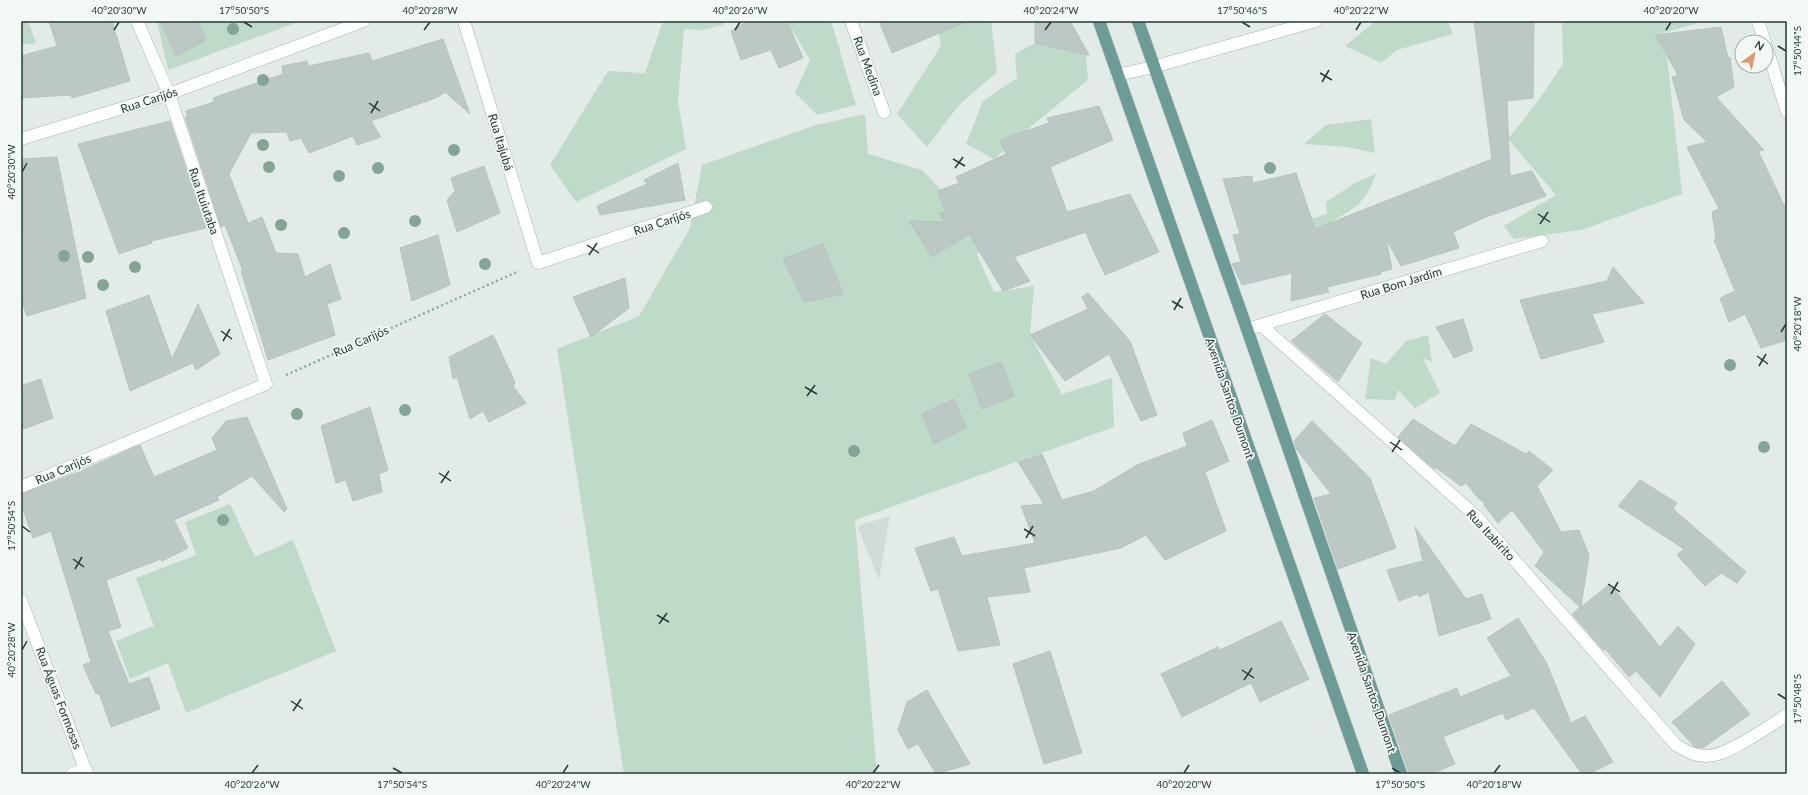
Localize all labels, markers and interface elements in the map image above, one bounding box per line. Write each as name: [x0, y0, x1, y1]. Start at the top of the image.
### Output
text: 40°20'30"W: [91, 4, 147, 16]
text: 17°50'50"S: [219, 4, 269, 16]
text: 40°20'28"W: [402, 4, 458, 16]
text: 40°20'26"W: [712, 4, 768, 16]
text: 40°20'24"W: [1023, 4, 1079, 16]
text: 17°50'46"S: [1217, 4, 1267, 16]
text: 40°20'22"W: [1333, 4, 1389, 16]
text: 40°20'20"W: [1643, 4, 1699, 16]
text: 17°50'44"S: [1791, 26, 1803, 76]
street label: Rua Medina: [850, 34, 886, 98]
north arrow: [1734, 34, 1774, 74]
text: N: [1753, 37, 1767, 53]
street label: Rua Carijós: [119, 84, 179, 116]
street label: Rua Itajubá: [485, 112, 517, 172]
text: 40°20'30"W: [5, 144, 17, 200]
street label: Rua Ituiutaba: [186, 166, 222, 236]
street label: Rua Carijós: [632, 206, 692, 238]
street label: Rua Bom Jardim: [1358, 263, 1444, 303]
text: 40°20'18"W: [1791, 296, 1803, 352]
street label: Rua Carijós: [331, 322, 391, 360]
street label: Avenida Santos Dumont: [1202, 336, 1258, 461]
street label: Rua Carijós: [33, 451, 93, 487]
text: 17°50'54"S: [5, 501, 17, 551]
street label: Rua Itabirito: [1464, 506, 1519, 564]
text: 40°20'28"W: [5, 622, 17, 678]
street label: Avenida Santos Dumont: [1344, 630, 1400, 755]
street label: Rua Águas Formosas: [33, 645, 85, 751]
text: 17°50'48"S: [1791, 674, 1803, 724]
text: 40°20'26"W: [224, 778, 280, 790]
text: 17°50'54"S: [377, 778, 427, 790]
text: 40°20'24"W: [535, 778, 591, 790]
text: 40°20'22"W: [845, 778, 901, 790]
text: 40°20'20"W: [1156, 778, 1212, 790]
text: 17°50'50"S: [1375, 778, 1425, 790]
text: 40°20'18"W: [1466, 778, 1522, 790]

